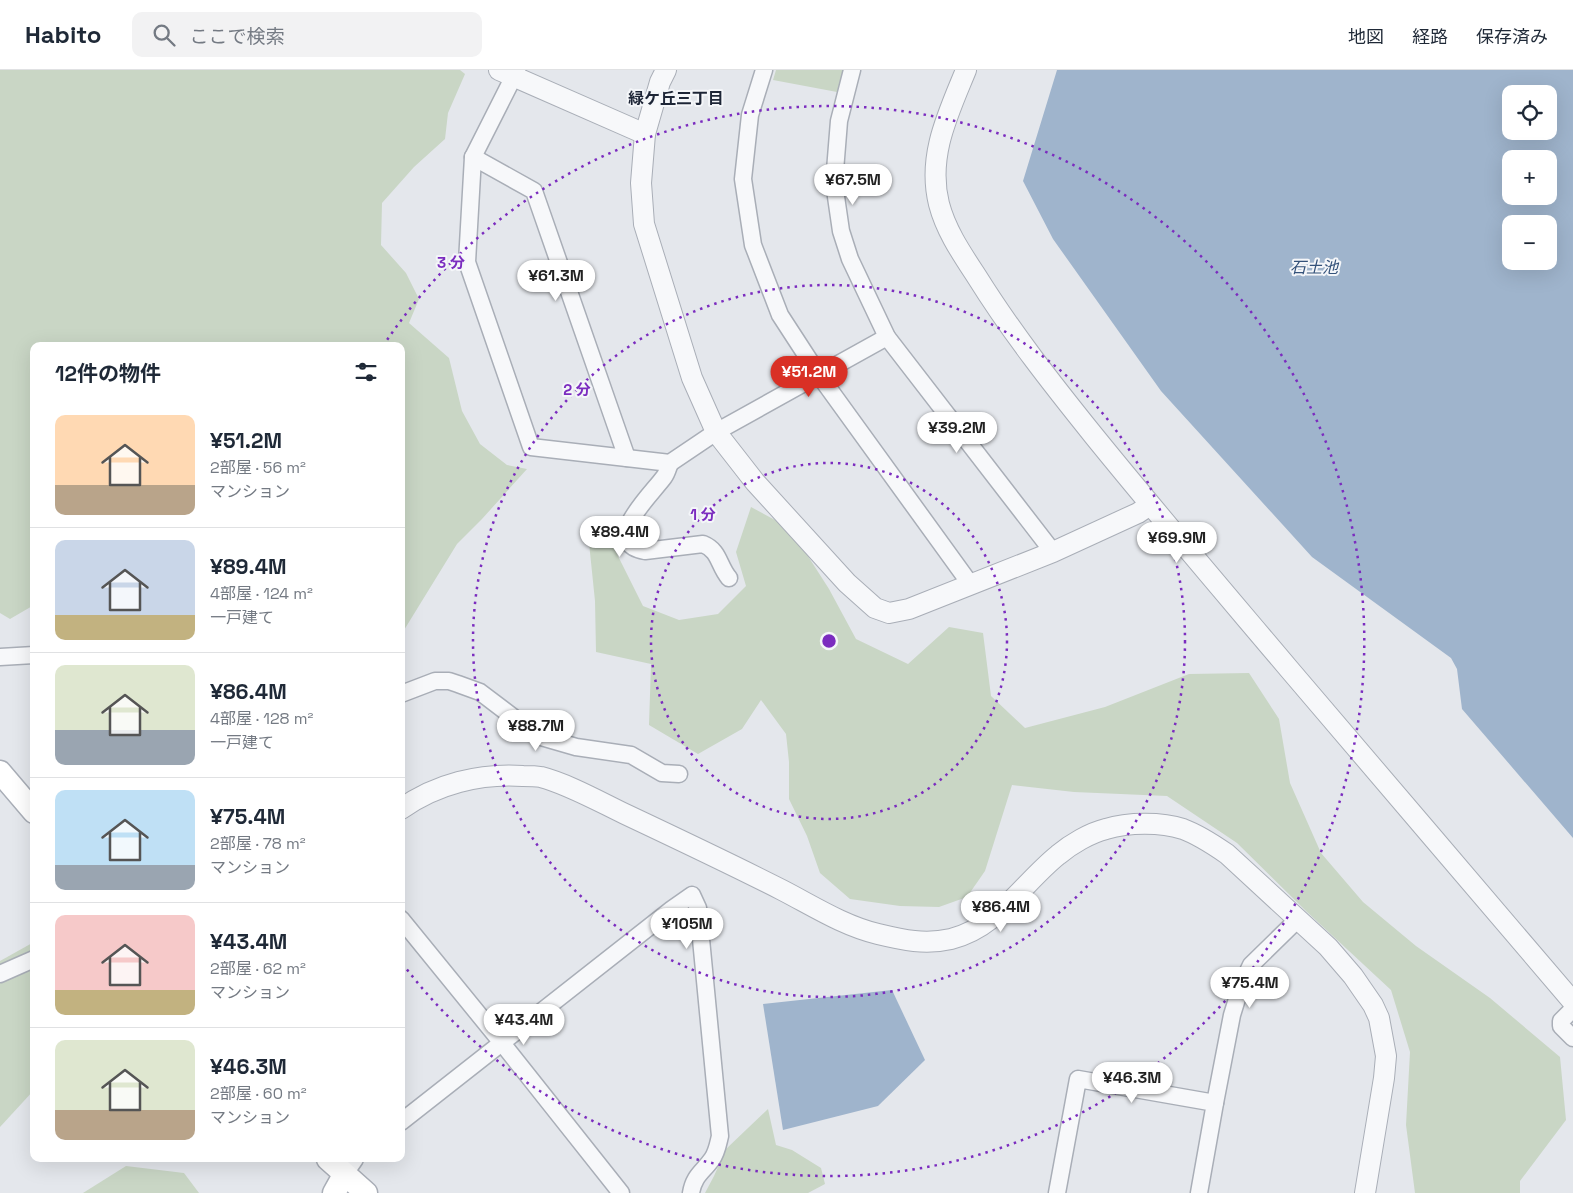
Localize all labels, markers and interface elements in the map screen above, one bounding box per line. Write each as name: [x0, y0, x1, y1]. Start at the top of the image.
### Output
search box: [132, 12, 482, 57]
text: Habito: [25, 19, 102, 50]
icon: search: [150, 21, 178, 49]
text: ここで検索: [190, 24, 285, 49]
text: 地図: [1348, 25, 1384, 48]
text: 経路: [1412, 25, 1448, 48]
text: 保存済み: [1476, 25, 1548, 48]
map controls: [1502, 85, 1557, 270]
button: locate: [1502, 85, 1557, 140]
district label: 緑ケ丘三丁目: [628, 88, 724, 109]
button: +: [1502, 150, 1557, 205]
pin: ¥67.5M: [812, 164, 894, 206]
text: ¥67.5M: [825, 169, 881, 190]
button: −: [1502, 215, 1557, 270]
text: 3 分: [437, 253, 465, 272]
water label: 石土池: [1290, 257, 1340, 278]
pin: ¥61.3M: [515, 260, 597, 302]
text: ¥61.3M: [528, 265, 584, 286]
pin: ¥51.2M: [768, 356, 850, 398]
icon: filters: [352, 358, 380, 386]
text: 12件の物件: [55, 360, 161, 387]
text: ¥51.2M: [782, 361, 836, 382]
text: 2 分: [563, 380, 591, 399]
pin: ¥39.2M: [916, 412, 998, 454]
text: ¥39.2M: [928, 417, 986, 438]
text: ¥51.2M: [210, 427, 282, 454]
icon: home: [95, 435, 155, 495]
text: 2部屋 · 56 m²: [210, 457, 306, 478]
text: マンション: [210, 481, 290, 502]
text: 1 分: [690, 505, 716, 524]
pin: ¥89.4M: [579, 516, 661, 558]
text: ¥89.4M: [591, 521, 649, 542]
pin: ¥69.9M: [1136, 522, 1218, 564]
text: ¥69.9M: [1148, 527, 1206, 548]
text: ¥89.4M: [210, 553, 287, 580]
icon: home: [95, 560, 155, 620]
text: 4部屋 · 124 m²: [210, 583, 313, 604]
text: 一戸建て: [210, 607, 274, 628]
centre of rings: [820, 632, 838, 650]
text: ¥86.4M: [210, 678, 287, 705]
icon: home: [95, 685, 155, 745]
text: 4部屋 · 128 m²: [210, 708, 313, 729]
pin: ¥88.7M: [495, 710, 577, 752]
text: ¥88.7M: [508, 715, 564, 736]
text: 一戸建て: [210, 732, 274, 753]
text: ¥75.4M: [210, 803, 285, 830]
icon: home: [95, 810, 155, 870]
text: 2部屋 · 78 m²: [210, 833, 306, 854]
text: マンション: [210, 857, 290, 878]
pin: ¥86.4M: [960, 890, 1042, 933]
text: ¥86.4M: [972, 896, 1030, 917]
pin: ¥105M: [652, 908, 722, 950]
text: ¥105M: [661, 913, 713, 934]
text: ¥43.4M: [210, 928, 287, 955]
icon: home: [95, 935, 155, 995]
text: 2部屋 · 62 m²: [210, 958, 306, 979]
pin: ¥75.4M: [1209, 966, 1291, 1009]
text: ¥75.4M: [1221, 972, 1279, 993]
text: マンション: [210, 982, 290, 1003]
pin: ¥43.4M: [483, 1004, 565, 1046]
text: ¥43.4M: [495, 1009, 553, 1030]
text: ¥46.3M: [210, 1053, 287, 1080]
icon: home: [95, 1060, 155, 1120]
pin: ¥46.3M: [1091, 1062, 1173, 1104]
text: ¥46.3M: [1103, 1067, 1161, 1088]
text: 2部屋 · 60 m²: [210, 1083, 307, 1104]
text: マンション: [210, 1107, 290, 1128]

